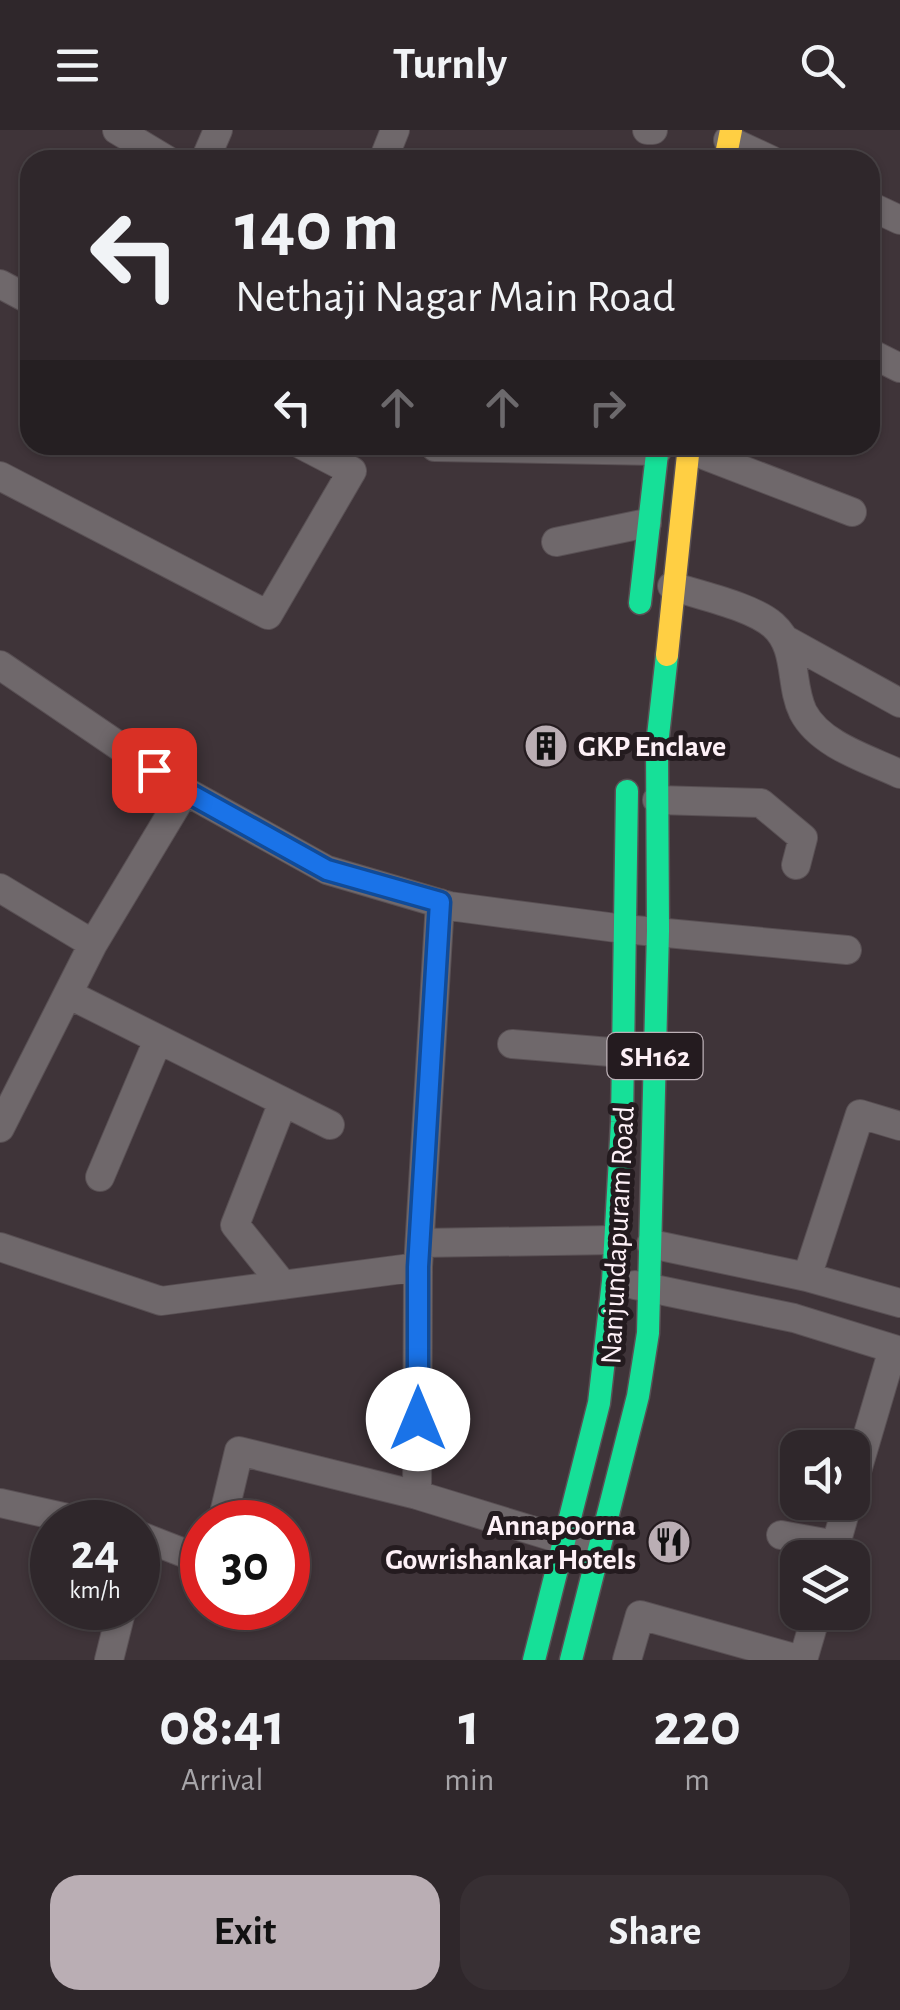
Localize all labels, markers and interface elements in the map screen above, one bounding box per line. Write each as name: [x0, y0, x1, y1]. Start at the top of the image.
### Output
icon: menu: [50, 38, 105, 93]
icon: search: [795, 38, 850, 93]
text: Turnly: [393, 42, 507, 87]
icon: left: [70, 190, 200, 320]
text: 140 m: [235, 193, 399, 263]
text: Nethaji Nagar Main Road: [235, 275, 676, 320]
icon: left: [265, 380, 320, 435]
icon: ahead: [370, 380, 425, 435]
icon: ahead: [475, 380, 530, 435]
icon: right: [580, 380, 635, 435]
building icon: GKP Enclave: [523, 723, 569, 769]
pin: [112, 728, 197, 813]
place label: GKP Enclave: [578, 732, 726, 762]
icon: arrive: [127, 743, 182, 798]
road number: SH162: [608, 1033, 702, 1079]
street label: Nanjundapuram Road: [596, 1105, 640, 1365]
position arrow: [366, 1367, 470, 1471]
map controls: [780, 1430, 870, 1630]
button: sound: [780, 1430, 870, 1520]
speed limit sign: 30: [180, 1500, 310, 1630]
place label: Annapoorna Gowrishankar Hotels: [385, 1511, 636, 1575]
restaurant icon: Annapoorna Gowrishankar Hotels: [646, 1519, 692, 1565]
text: 24: [71, 1528, 119, 1578]
button: layers: [780, 1540, 870, 1630]
text: km/h: [69, 1578, 121, 1603]
text: 08:41: [159, 1696, 285, 1756]
text: 1: [458, 1696, 480, 1756]
text: 220: [653, 1696, 741, 1756]
text: Arrival: [181, 1764, 263, 1796]
text: min: [444, 1764, 494, 1796]
text: m: [684, 1764, 710, 1796]
button: Exit: [50, 1875, 440, 1990]
button: Share: [460, 1875, 850, 1990]

